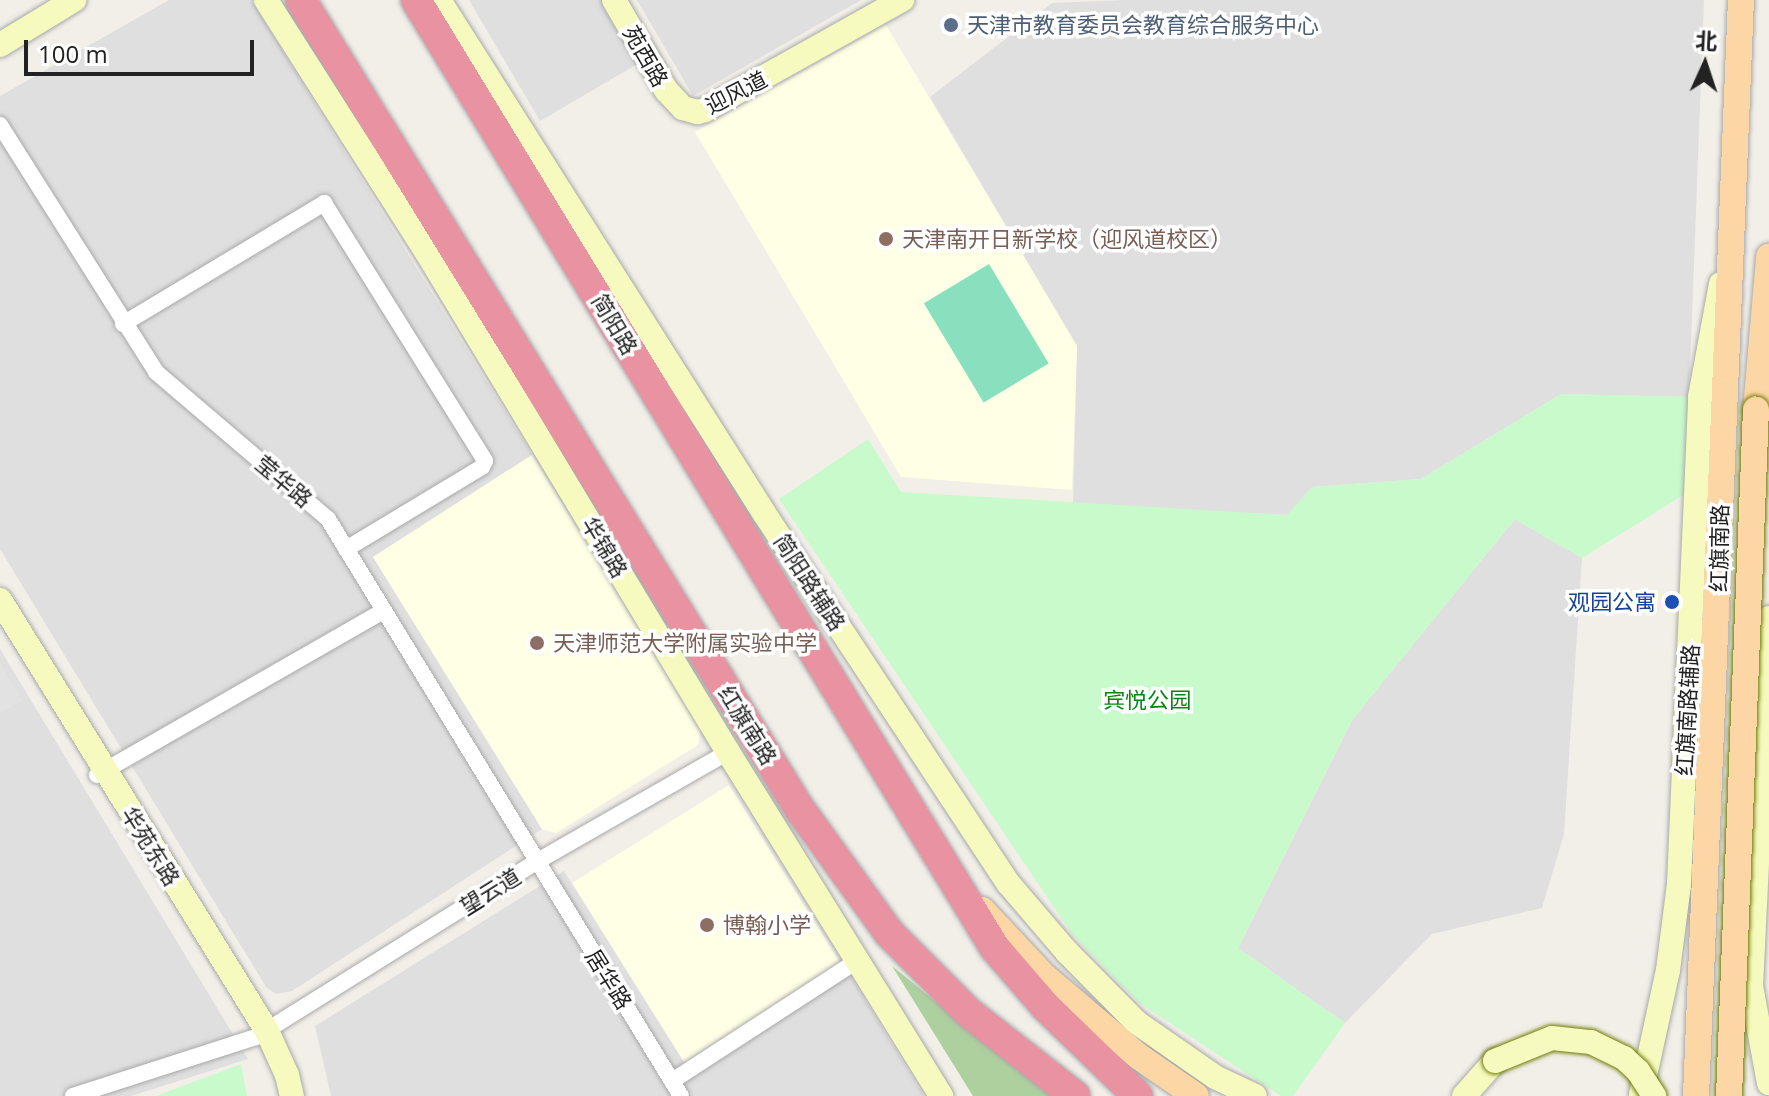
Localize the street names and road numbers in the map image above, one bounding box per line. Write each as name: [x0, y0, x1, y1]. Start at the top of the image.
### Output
street label: 苑西路: [618, 21, 674, 91]
street label: 迎风道: [701, 65, 771, 119]
street label: 简阳路: [587, 289, 643, 359]
street label: 莹华路: [250, 450, 318, 512]
street label: 红旗南路: [1705, 504, 1733, 592]
street label: 华锦路: [577, 512, 633, 582]
street label: 简阳路辅路: [769, 529, 851, 635]
street label: 红旗南路辅路: [1670, 643, 1704, 777]
street label: 红旗南路: [713, 681, 783, 769]
street label: 华苑东路: [116, 802, 186, 890]
street label: 望云道: [455, 862, 525, 920]
street label: 居华路: [580, 944, 638, 1014]

